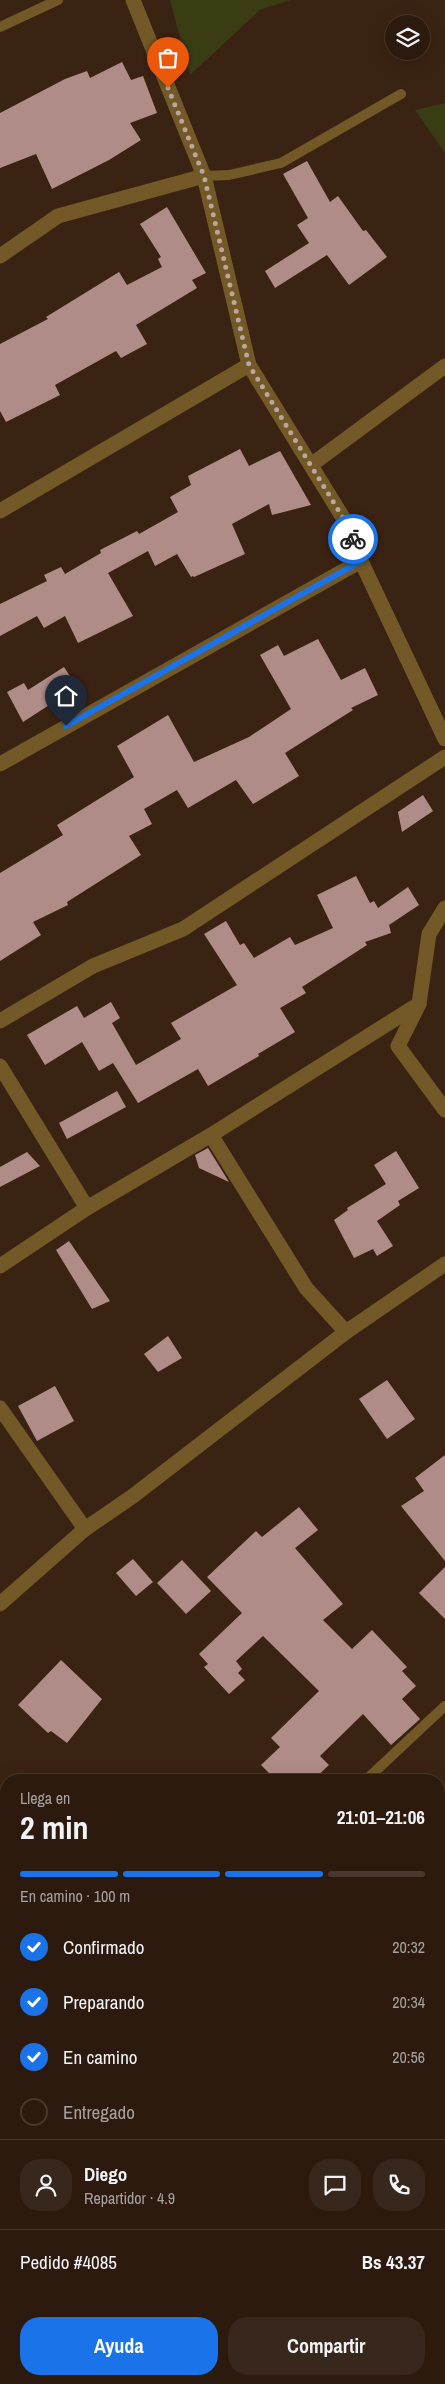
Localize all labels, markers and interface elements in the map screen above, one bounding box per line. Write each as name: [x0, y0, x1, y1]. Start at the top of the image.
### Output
map controls: [385, 15, 430, 60]
button: layers: [385, 15, 430, 60]
pin: [147, 37, 189, 88]
icon: bag: [154, 44, 182, 72]
courier: [328, 514, 378, 564]
icon: bike: [339, 525, 367, 553]
pin: [45, 675, 87, 726]
icon: home: [52, 682, 80, 710]
text: Llega en: [20, 1787, 70, 1809]
text: 21:01–21:06: [337, 1804, 425, 1830]
text: 2 min: [20, 1806, 89, 1849]
text: En camino · 100 m: [20, 1885, 130, 1907]
icon: check: [20, 1933, 48, 1961]
text: Confirmado: [63, 1934, 144, 1960]
text: 20:32: [392, 1936, 425, 1958]
icon: check: [20, 1988, 48, 2016]
text: Preparando: [63, 1989, 144, 2015]
text: 20:34: [392, 1991, 425, 2013]
icon: check: [20, 2043, 48, 2071]
text: En camino: [63, 2044, 137, 2070]
text: 20:56: [392, 2046, 425, 2068]
text: Entregado: [63, 2099, 135, 2125]
button: person: [20, 2159, 72, 2211]
button: chat: [309, 2159, 361, 2211]
button: phone: [373, 2159, 425, 2211]
text: Diego: [84, 2161, 127, 2187]
text: Repartidor · 4.9: [84, 2187, 175, 2209]
text: Pedido #4085: [20, 2249, 117, 2275]
text: Bs 43.37: [362, 2249, 425, 2275]
button: Ayuda: [20, 2317, 218, 2375]
button: Compartir: [228, 2317, 425, 2375]

